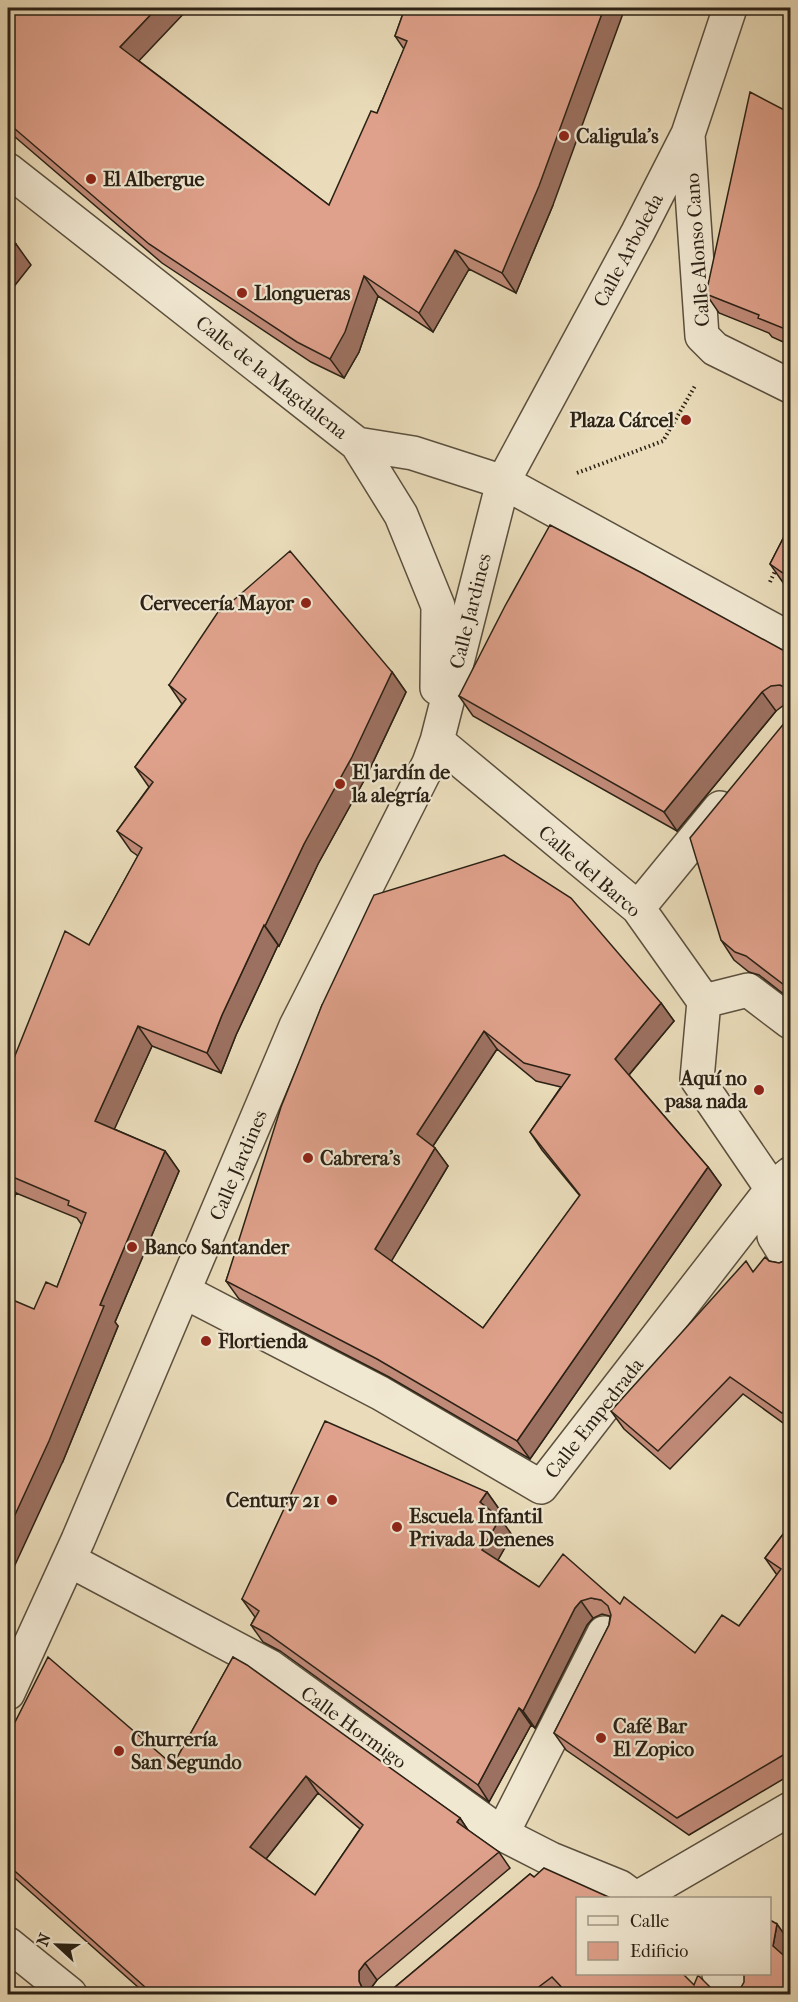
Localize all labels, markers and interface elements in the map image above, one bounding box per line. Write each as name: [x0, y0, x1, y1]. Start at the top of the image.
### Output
place label: Caligula's: [576, 125, 659, 148]
marker: Caligula's: [557, 129, 571, 143]
place label: El Albergue: [103, 168, 204, 191]
marker: El Albergue: [84, 172, 98, 186]
street label: Calle Alonso Cano: [681, 172, 714, 328]
street label: Calle Arboleda: [589, 189, 668, 311]
place label: Llongueras: [254, 282, 351, 305]
marker: Llongueras: [235, 286, 249, 300]
street label: Calle de la Magdalena: [191, 311, 353, 444]
place label: Plaza Cárcel: [569, 409, 674, 432]
marker: Plaza Cárcel: [679, 413, 693, 427]
street label: Calle Jardines: [445, 551, 496, 671]
place label: Cervecería Mayor: [140, 592, 294, 615]
marker: Cervecería Mayor: [299, 596, 313, 610]
place label: El jardín de la alegría: [351, 761, 450, 807]
marker: El jardín de la alegría: [333, 777, 347, 791]
street label: Calle del Barco: [534, 821, 646, 922]
place label: Aquí no pasa nada: [664, 1067, 748, 1113]
marker: Aquí no pasa nada: [752, 1083, 766, 1097]
street label: Calle Jardines: [205, 1106, 272, 1224]
place label: Cabrera's: [320, 1147, 401, 1170]
marker: Cabrera's: [301, 1151, 315, 1165]
place label: Banco Santander: [144, 1236, 290, 1259]
marker: Banco Santander: [125, 1240, 139, 1254]
place label: Flortienda: [217, 1330, 308, 1353]
marker: Flortienda: [199, 1334, 213, 1348]
street label: Calle Empedrada: [540, 1353, 649, 1483]
place label: Century 21: [226, 1489, 320, 1512]
marker: Century 21: [325, 1493, 339, 1507]
place label: Escuela Infantil Privada Denenes: [409, 1505, 555, 1551]
marker: Escuela Infantil Privada Denenes: [390, 1520, 404, 1534]
street label: Calle Hormigo: [296, 1681, 411, 1773]
place label: Café Bar El Zopico: [613, 1715, 694, 1761]
place label: Churrería San Segundo: [131, 1728, 242, 1774]
marker: Café Bar El Zopico: [594, 1731, 608, 1745]
marker: Churrería San Segundo: [112, 1744, 126, 1758]
legend: [576, 1897, 771, 1975]
text: Calle: [630, 1911, 669, 1932]
north arrow: [27, 1915, 87, 1975]
text: N: [32, 1930, 55, 1949]
text: Edificio: [630, 1941, 688, 1962]

